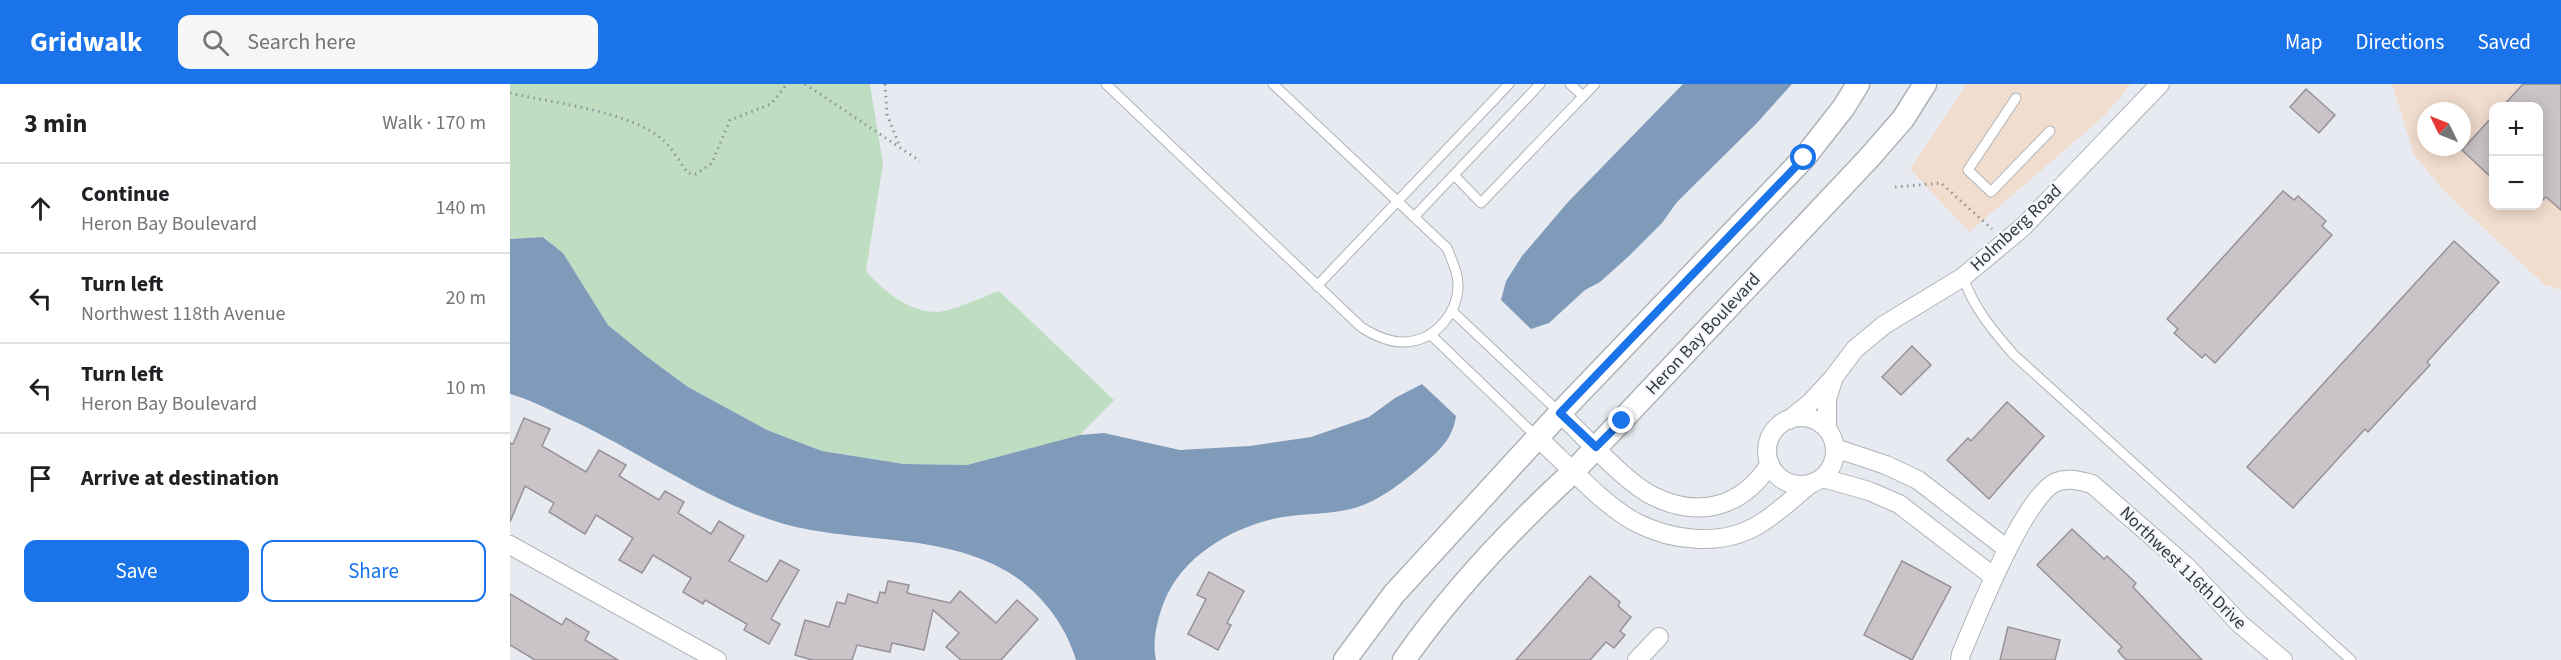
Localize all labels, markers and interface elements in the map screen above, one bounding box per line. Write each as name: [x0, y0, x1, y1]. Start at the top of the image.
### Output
search box: [178, 15, 598, 69]
text: Gridwalk: [30, 22, 142, 62]
icon: search: [199, 26, 232, 59]
text: Search here: [247, 26, 356, 58]
text: Map: [2285, 27, 2323, 57]
text: Directions: [2356, 27, 2444, 57]
text: Saved: [2477, 27, 2531, 57]
north arrow: [2417, 102, 2471, 156]
map controls: [2489, 102, 2543, 210]
button: +: [2489, 102, 2543, 156]
text: 3 min: [24, 105, 87, 142]
text: Walk · 170 m: [382, 109, 486, 137]
route start: [1790, 144, 1816, 170]
button: −: [2489, 156, 2543, 210]
text: Continue: [81, 178, 170, 210]
street label: Holmberg Road: [1965, 179, 2067, 277]
icon: ahead: [24, 192, 57, 225]
text: 140 m: [436, 194, 486, 222]
text: Heron Bay Boulevard: [81, 210, 257, 238]
text: Turn left: [81, 268, 163, 300]
street label: Heron Bay Boulevard: [1640, 268, 1766, 400]
icon: left: [24, 282, 57, 315]
text: 20 m: [446, 284, 486, 312]
text: Northwest 118th Avenue: [81, 300, 285, 328]
text: Turn left: [81, 358, 163, 390]
icon: left: [24, 372, 57, 405]
text: 10 m: [446, 374, 486, 402]
text: Heron Bay Boulevard: [81, 390, 257, 418]
route end: [1608, 407, 1634, 433]
icon: arrive: [24, 462, 57, 495]
text: Arrive at destination: [81, 462, 279, 494]
street label: Northwest 116th Drive: [2114, 501, 2252, 635]
button: Save: [24, 540, 249, 602]
button: Share: [261, 540, 486, 602]

